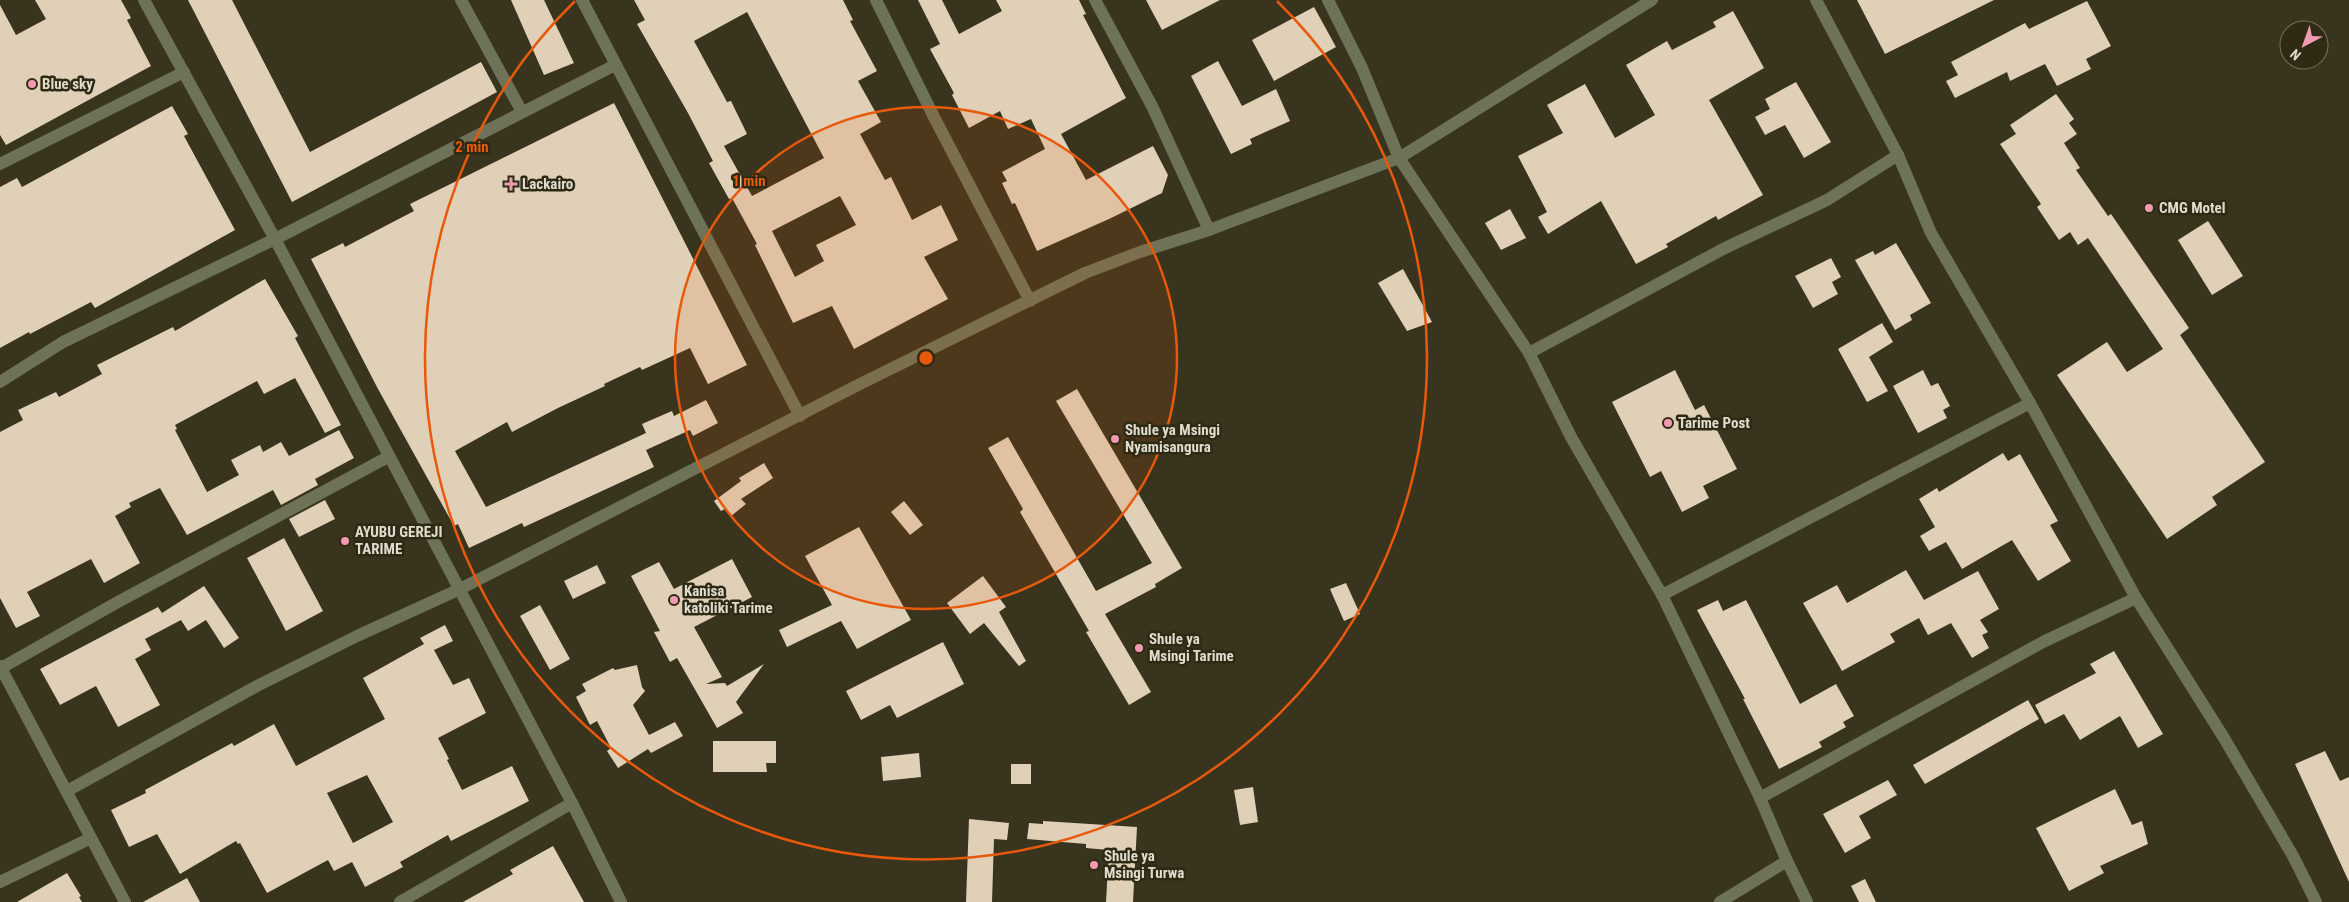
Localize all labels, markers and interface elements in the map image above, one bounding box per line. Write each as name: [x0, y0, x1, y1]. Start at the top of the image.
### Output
north arrow: [2279, 20, 2329, 70]
text: N: [2287, 46, 2304, 64]
place label: Blue sky: [42, 75, 93, 93]
marker: Blue sky: [26, 78, 38, 90]
text: 2 min: [455, 138, 489, 156]
text: 1 min: [732, 172, 766, 190]
place label: Lackairo: [522, 175, 573, 193]
marker: Lackairo: [504, 177, 518, 191]
place label: CMG Motel: [2159, 199, 2226, 217]
marker: CMG Motel: [2143, 202, 2155, 214]
centre of rings: [917, 349, 935, 367]
place label: Tarime Post: [1678, 414, 1750, 432]
marker: Tarime Post: [1662, 417, 1674, 429]
place label: Shule ya Msingi Nyamisangura: [1125, 421, 1220, 456]
marker: Shule ya Msingi Nyamisangura: [1109, 433, 1121, 445]
place label: AYUBU GEREJI TARIME: [355, 523, 443, 558]
marker: AYUBU GEREJI TARIME: [339, 535, 351, 547]
place label: Kanisa katoliki Tarime: [684, 582, 773, 617]
marker: Kanisa katoliki Tarime: [668, 594, 680, 606]
place label: Shule ya Msingi Tarime: [1149, 630, 1234, 665]
marker: Shule ya Msingi Tarime: [1133, 642, 1145, 654]
place label: Shule ya Msingi Turwa: [1104, 847, 1184, 882]
marker: Shule ya Msingi Turwa: [1088, 859, 1100, 871]

